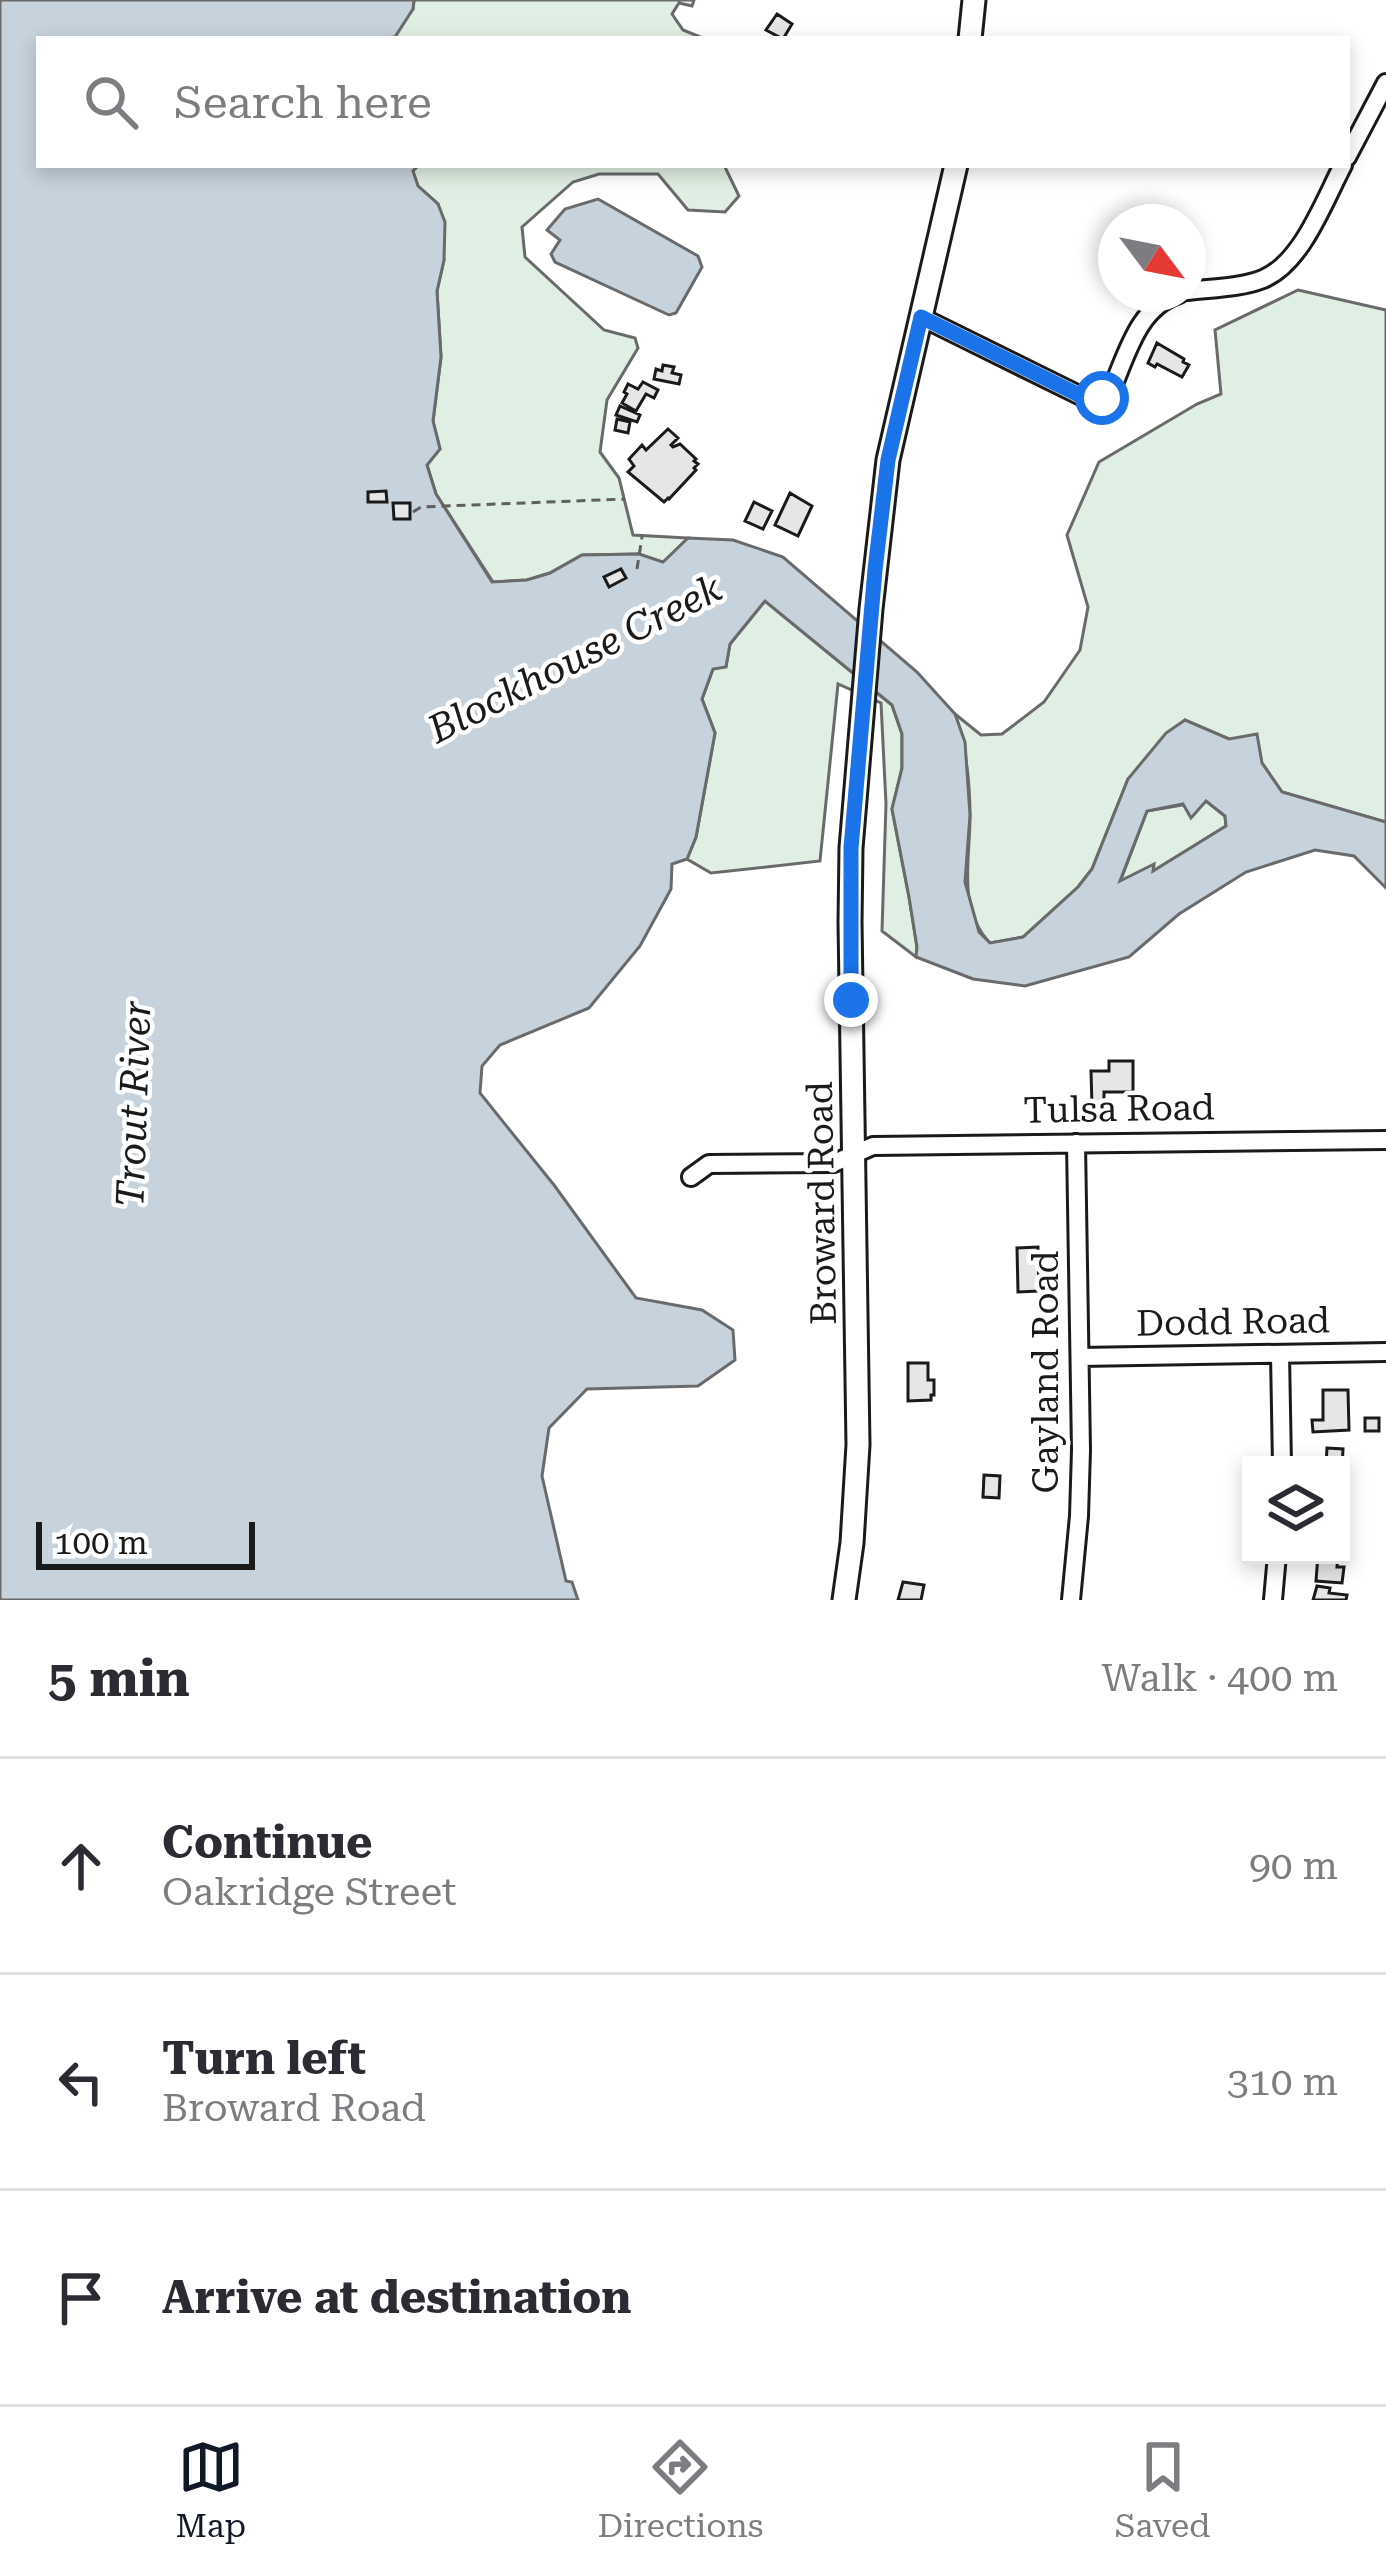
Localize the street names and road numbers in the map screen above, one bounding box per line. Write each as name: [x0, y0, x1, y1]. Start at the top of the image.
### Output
street label: Broward Road: [799, 1081, 845, 1325]
street label: Tulsa Road: [1023, 1086, 1215, 1132]
street label: Gayland Road: [1025, 1251, 1067, 1493]
street label: Dodd Road: [1136, 1299, 1330, 1345]

